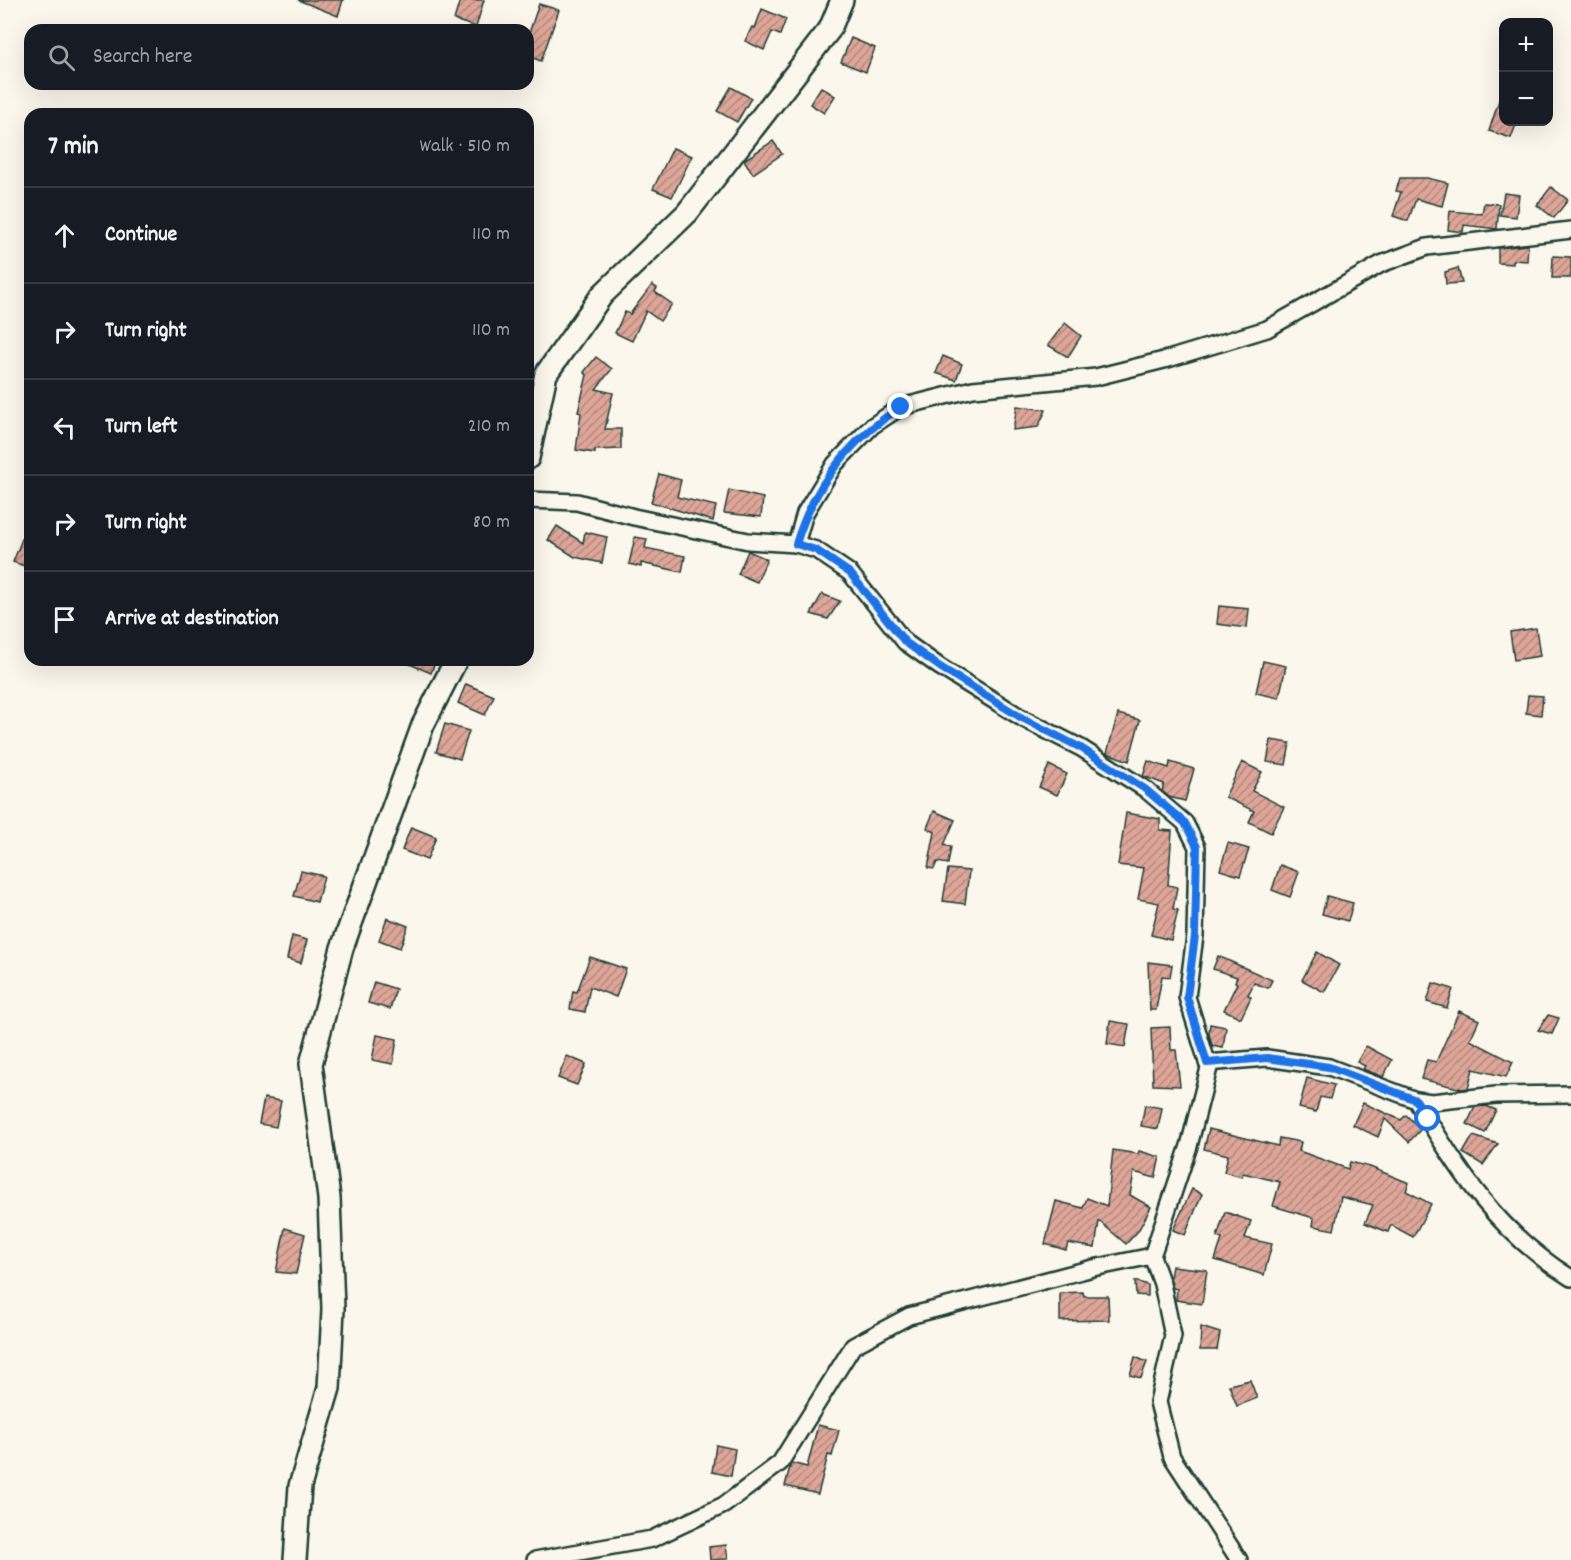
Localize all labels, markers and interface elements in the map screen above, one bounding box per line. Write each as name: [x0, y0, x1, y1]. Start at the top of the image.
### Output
map controls: [1499, 18, 1553, 126]
button: +: [1499, 18, 1553, 72]
search box: [24, 24, 534, 90]
icon: search: [45, 41, 78, 74]
text: Search here: [93, 42, 192, 73]
button: −: [1499, 72, 1553, 126]
text: 7 min: [48, 129, 99, 166]
text: Walk · 510 m: [420, 133, 510, 161]
icon: ahead: [48, 219, 81, 252]
text: Continue: [105, 220, 177, 251]
text: 110 m: [472, 221, 510, 249]
icon: right: [48, 315, 81, 348]
text: Turn right: [105, 316, 187, 347]
text: 110 m: [472, 317, 510, 345]
route end: [887, 393, 913, 419]
icon: left: [48, 411, 81, 444]
text: Turn left: [105, 412, 177, 443]
text: 210 m: [468, 413, 510, 441]
icon: right: [48, 507, 81, 540]
text: Turn right: [105, 508, 187, 539]
text: 80 m: [473, 509, 510, 537]
icon: arrive: [48, 603, 81, 636]
text: Arrive at destination: [105, 604, 279, 635]
route start: [1414, 1105, 1440, 1131]

